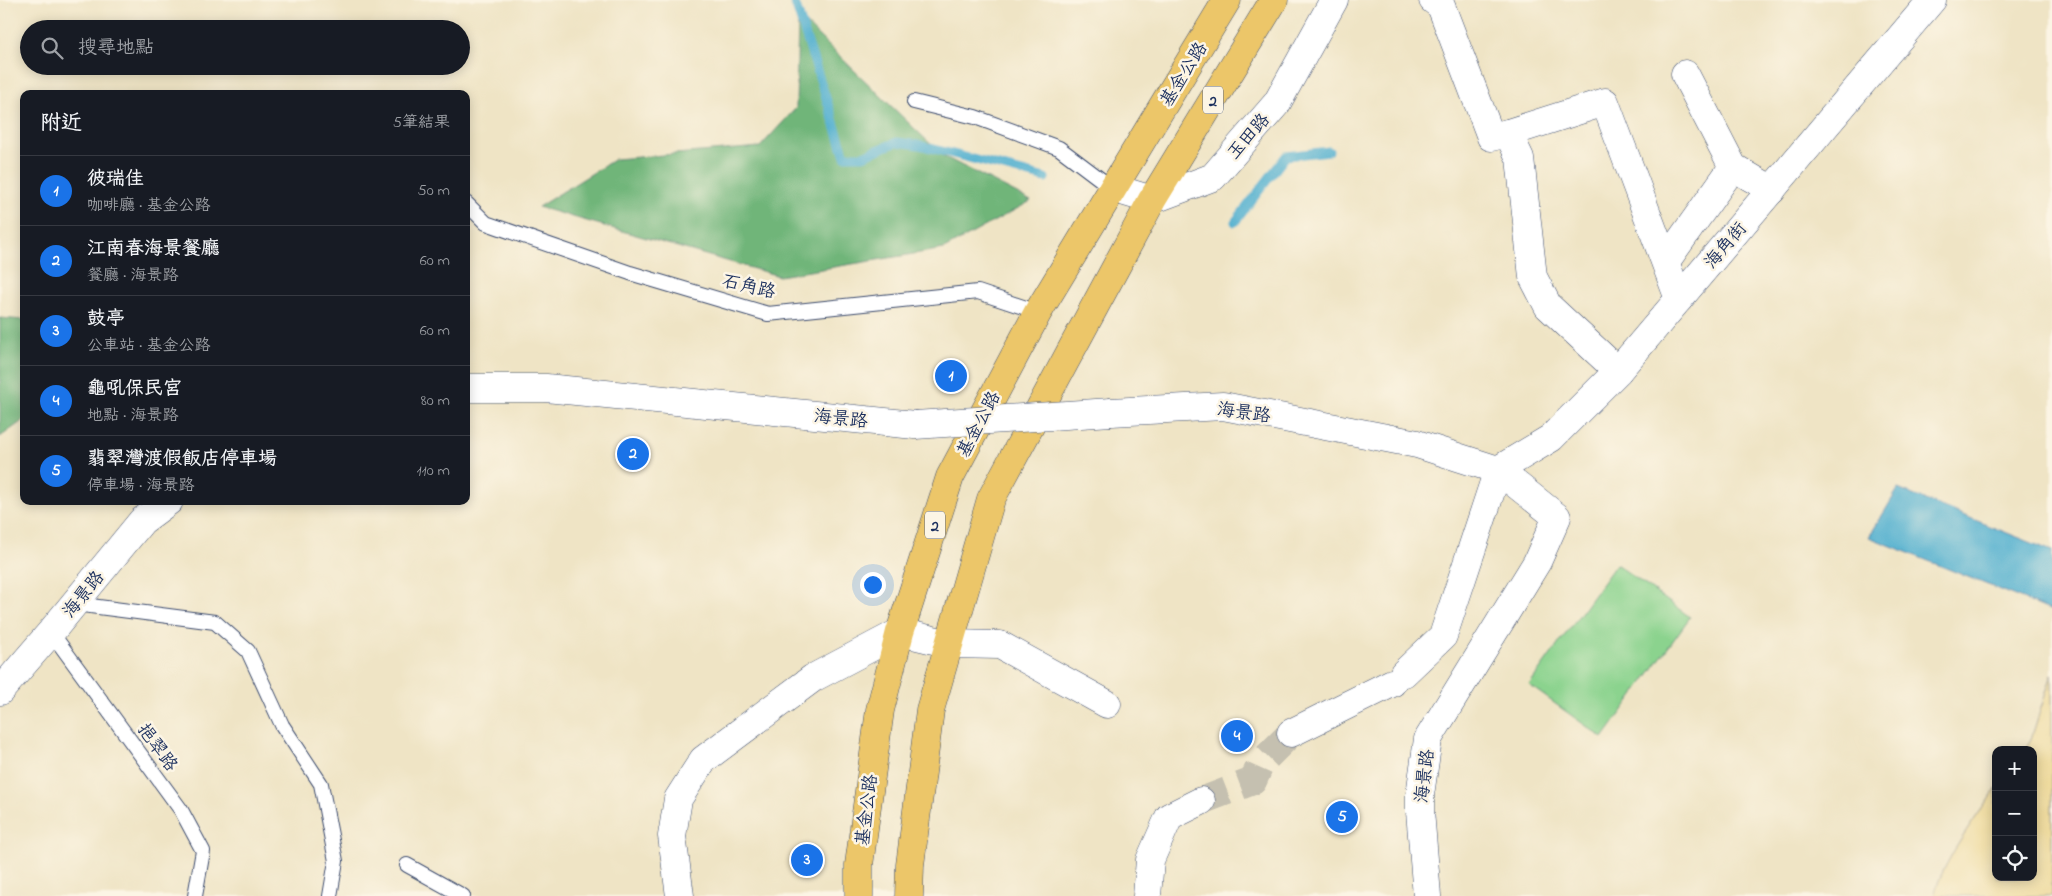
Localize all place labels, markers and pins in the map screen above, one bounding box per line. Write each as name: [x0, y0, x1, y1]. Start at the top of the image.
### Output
pin: 1: [935, 357, 967, 395]
pin: 2: [617, 435, 649, 473]
pin: 4: [1221, 717, 1253, 755]
pin: 5: [1326, 798, 1358, 836]
pin: 3: [791, 841, 823, 879]

